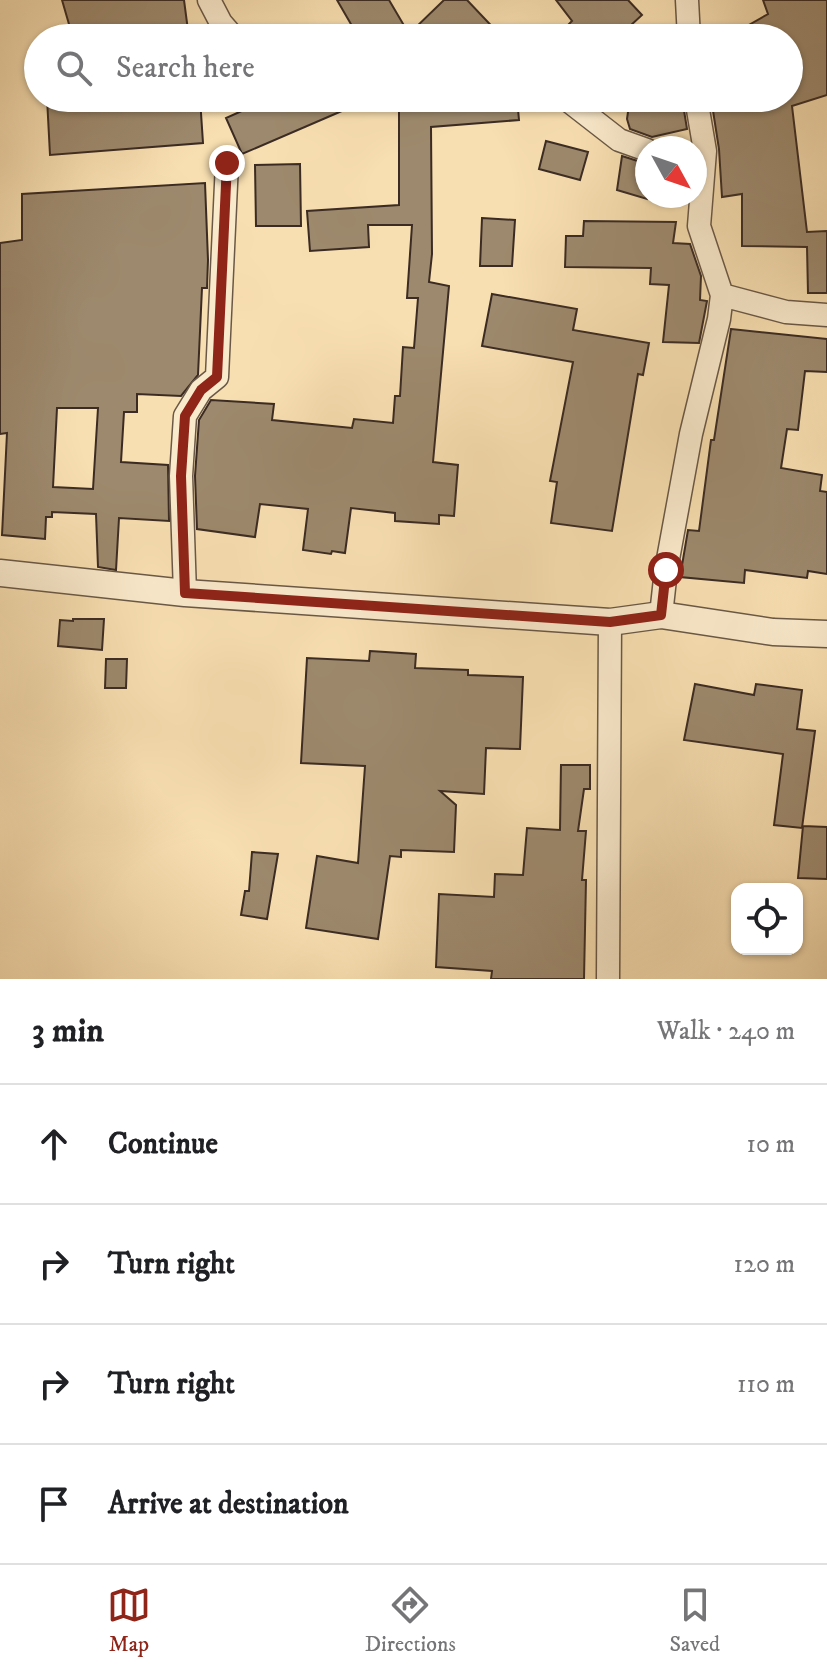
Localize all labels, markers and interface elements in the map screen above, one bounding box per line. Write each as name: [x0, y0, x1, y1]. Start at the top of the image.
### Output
search box: [24, 24, 803, 112]
icon: search: [52, 46, 96, 90]
text: Search here: [116, 50, 255, 87]
north arrow: [635, 136, 707, 208]
route end: [209, 145, 245, 181]
route start: [648, 552, 684, 588]
map controls: [731, 883, 803, 955]
button: locate: [731, 883, 803, 955]
text: 3 min: [32, 1010, 104, 1052]
text: Walk · 240 m: [657, 1015, 795, 1048]
icon: ahead: [32, 1122, 76, 1166]
text: Continue: [108, 1126, 218, 1163]
text: 10 m: [746, 1128, 795, 1161]
icon: right: [32, 1242, 76, 1286]
text: Turn right: [108, 1246, 235, 1283]
text: 120 m: [734, 1248, 795, 1281]
icon: right: [32, 1362, 76, 1406]
text: Turn right: [108, 1366, 235, 1403]
text: 110 m: [737, 1368, 795, 1401]
icon: arrive: [32, 1482, 76, 1526]
text: Arrive at destination: [108, 1486, 349, 1523]
tab: Map: [107, 1583, 151, 1658]
tab: Directions: [365, 1583, 456, 1658]
tab: Saved: [670, 1583, 720, 1658]

